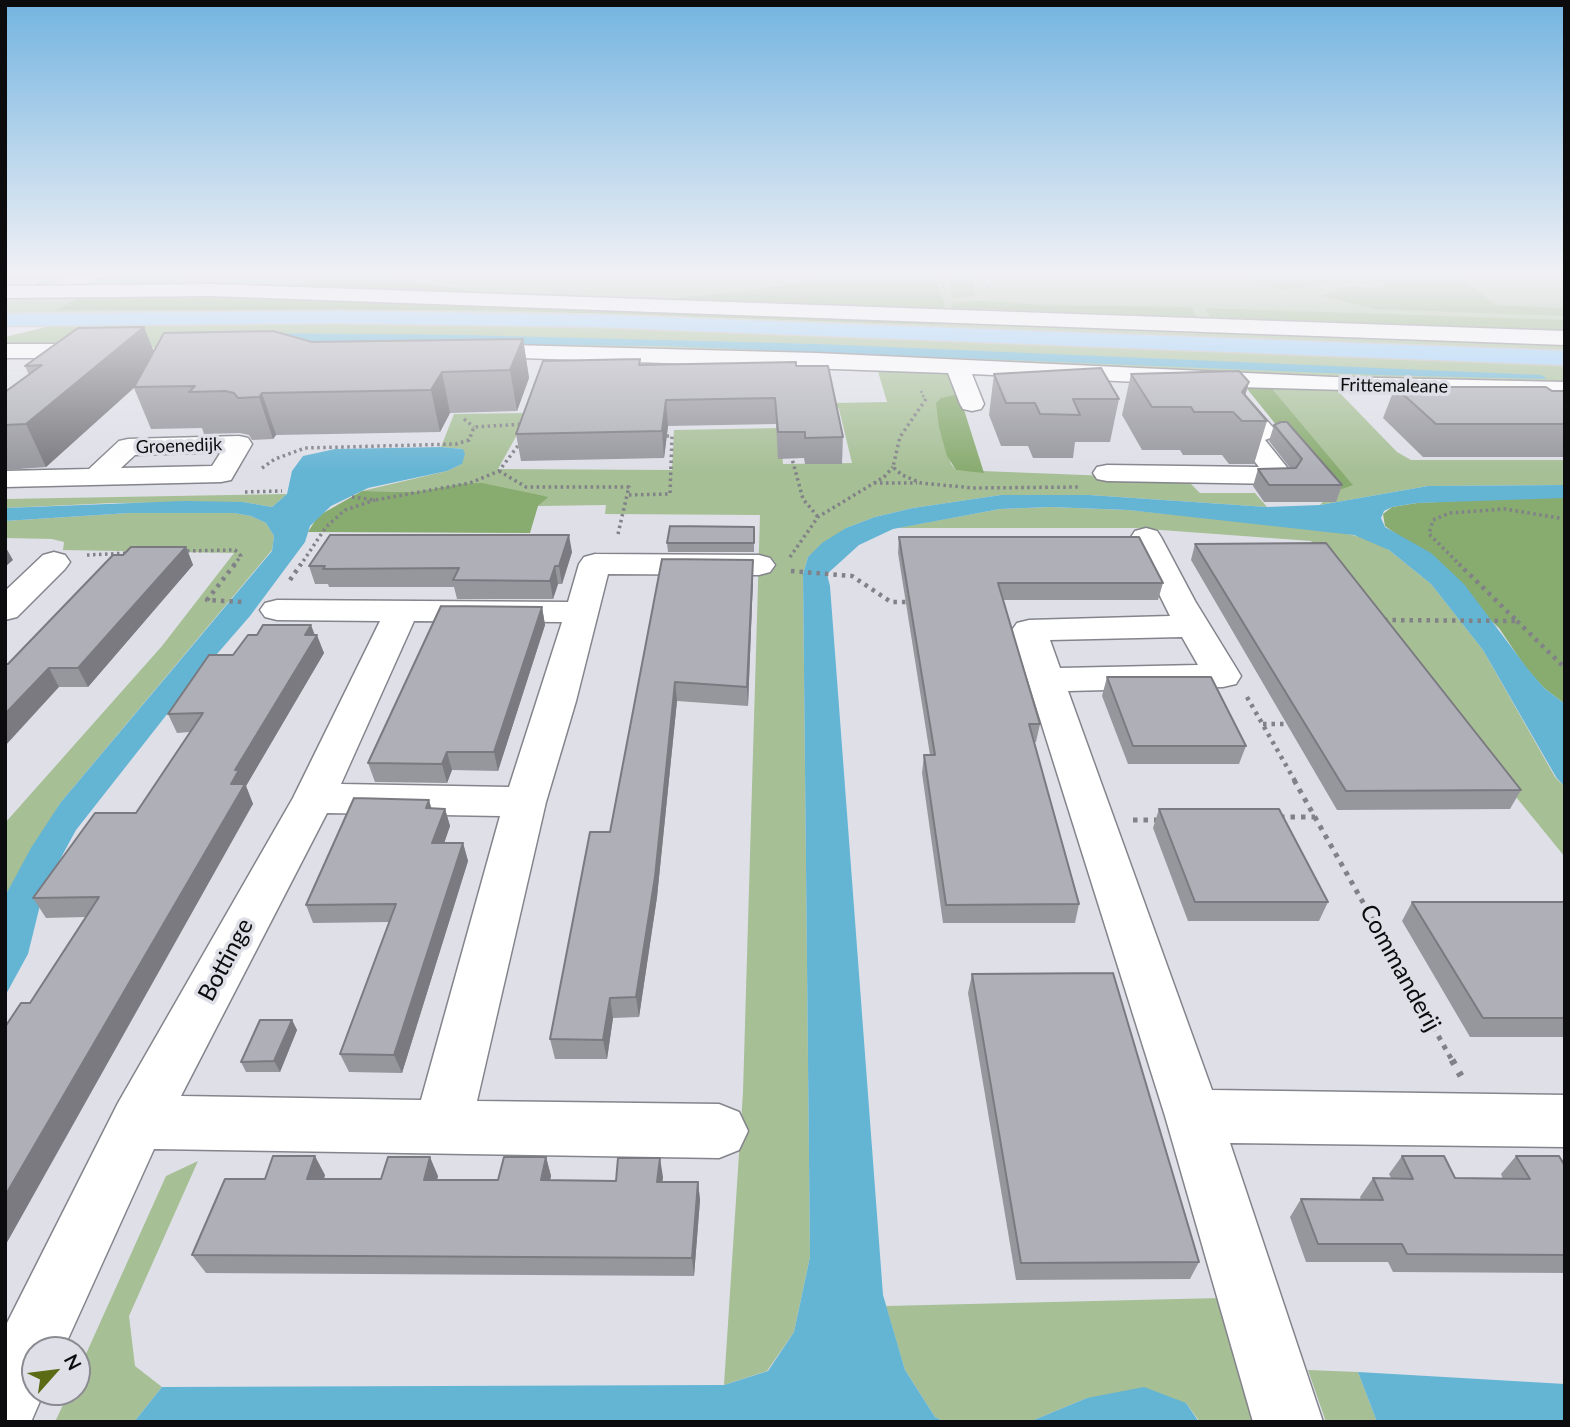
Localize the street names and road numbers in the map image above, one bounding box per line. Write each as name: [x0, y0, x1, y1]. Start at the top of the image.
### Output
street label: Frittemaleane: [1340, 374, 1448, 398]
street label: Groenedijk: [135, 434, 223, 458]
street label: Commanderij: [1353, 900, 1447, 1036]
street label: Bottinge: [192, 914, 260, 1006]

